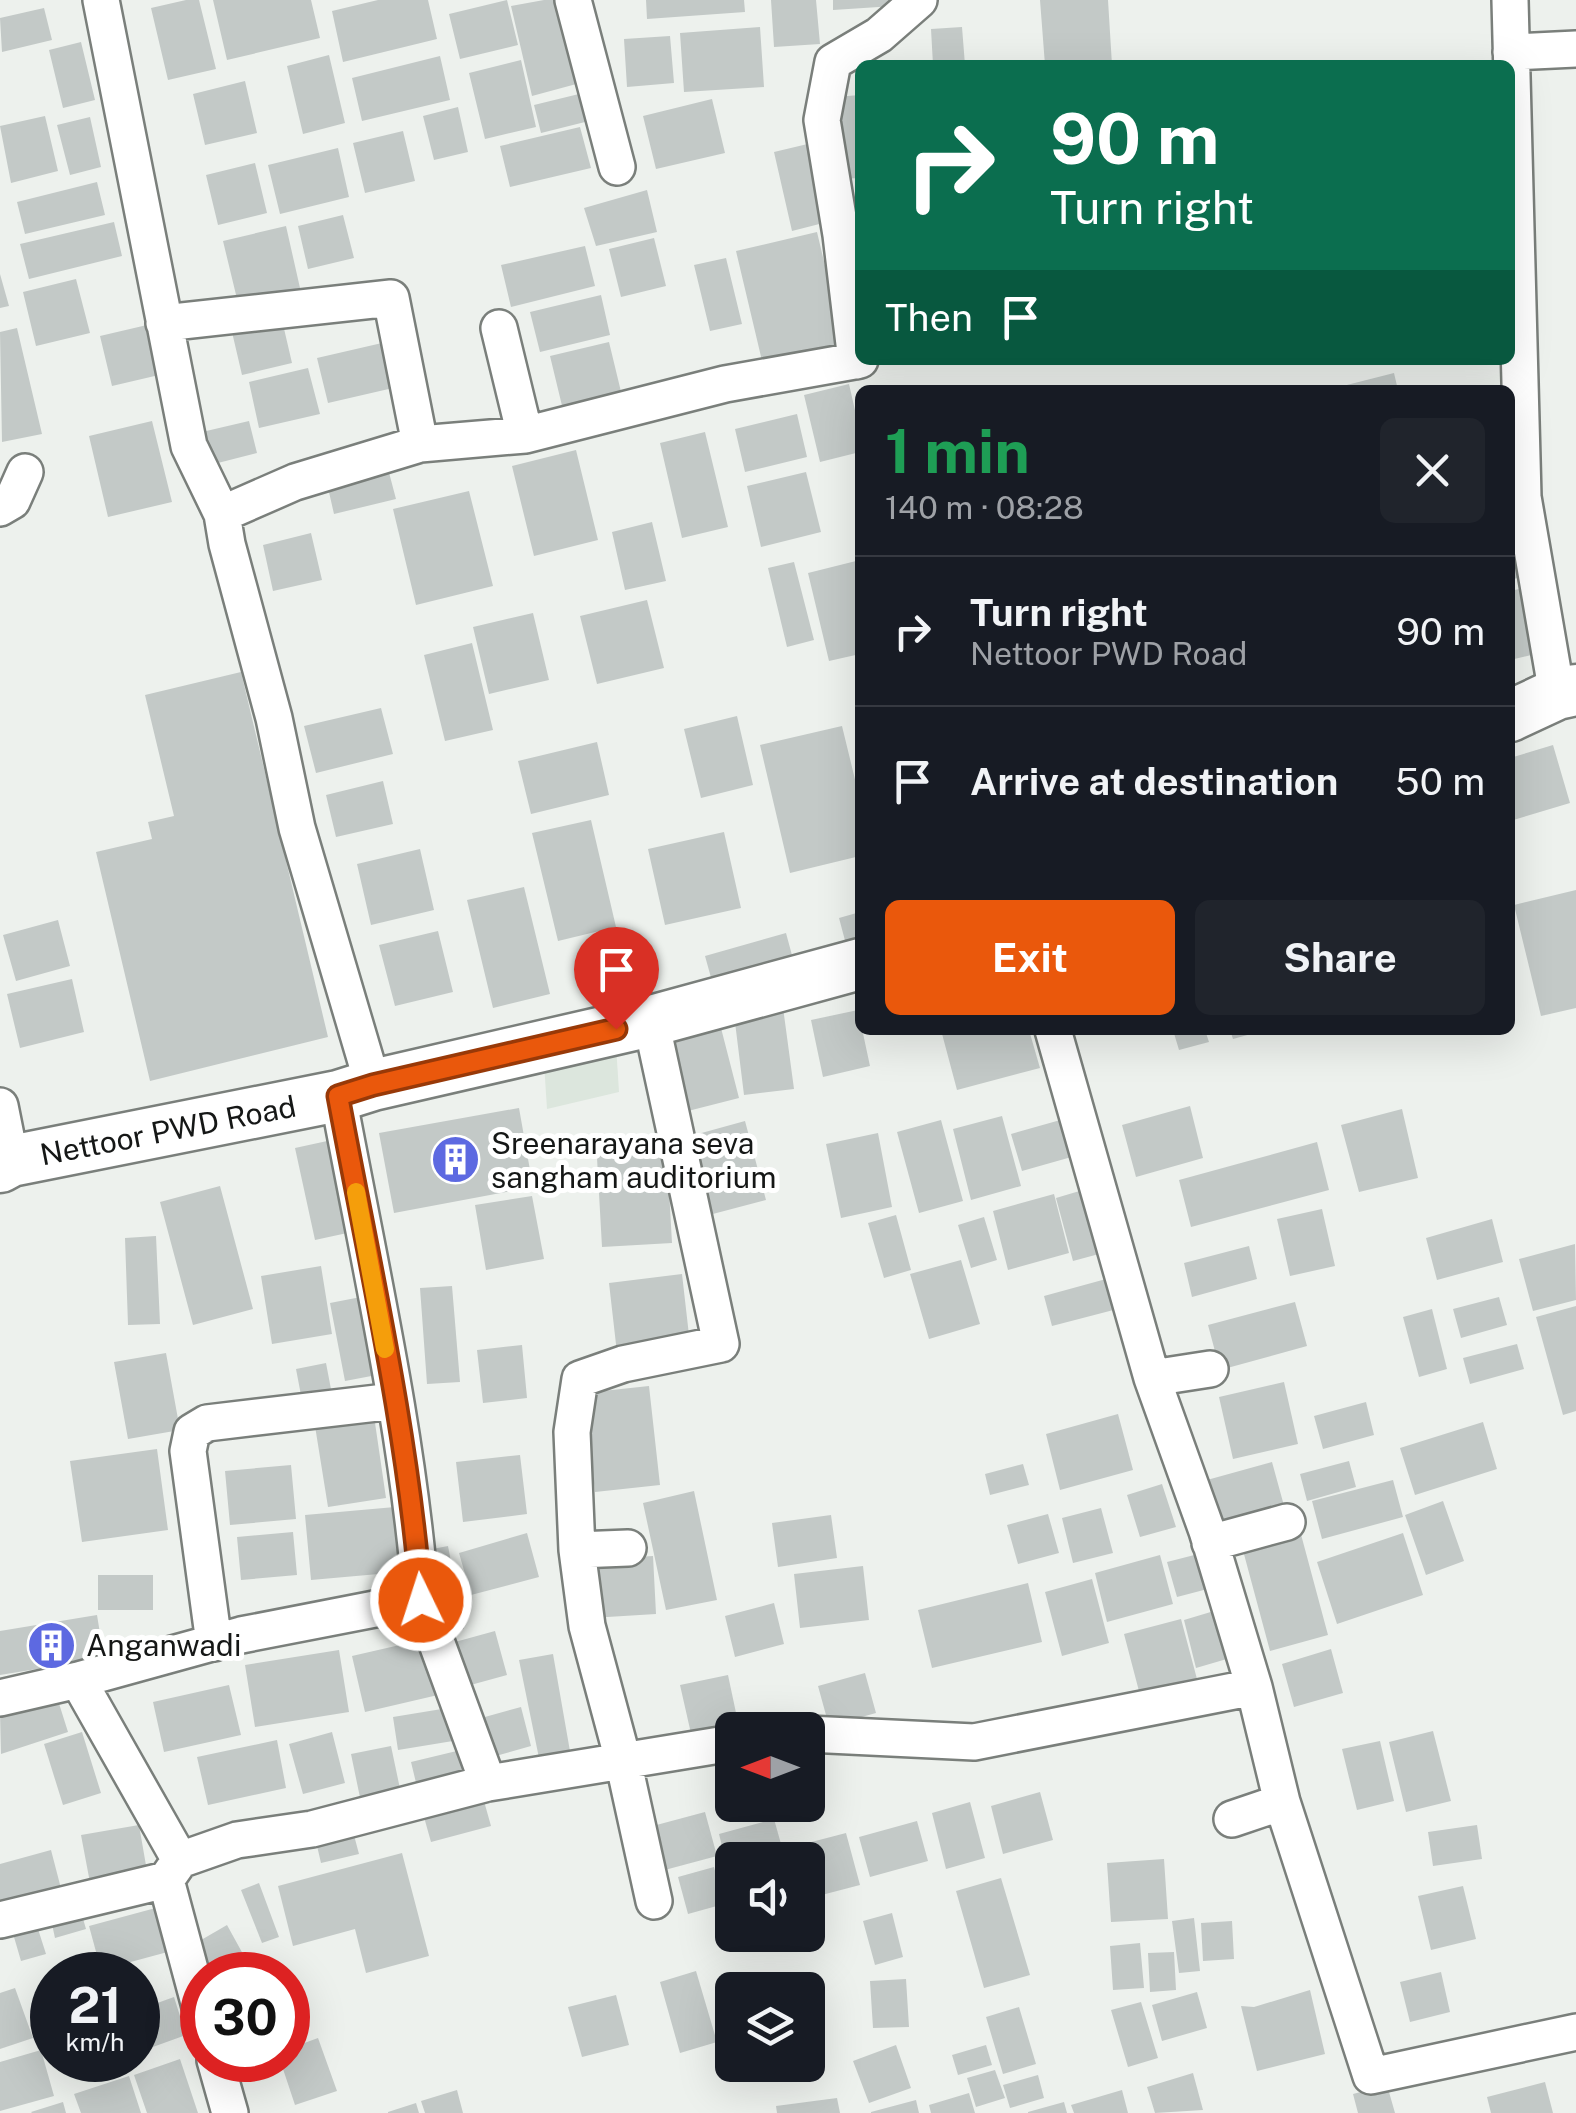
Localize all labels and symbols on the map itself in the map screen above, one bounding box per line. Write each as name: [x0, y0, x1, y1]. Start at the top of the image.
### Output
pin: [574, 927, 659, 1030]
street label: Nettoor PWD Road: [37, 1088, 299, 1172]
place label: Sreenarayana seva sangham auditorium: [491, 1125, 776, 1195]
building icon: Sreenarayana seva sangham auditorium: [430, 1134, 482, 1186]
position arrow: [369, 1548, 473, 1652]
building icon: Anganwadi: [25, 1619, 77, 1671]
place label: Anganwadi: [86, 1627, 241, 1663]
north arrow: [715, 1712, 825, 1822]
speed limit sign: 30: [180, 1952, 310, 2082]

